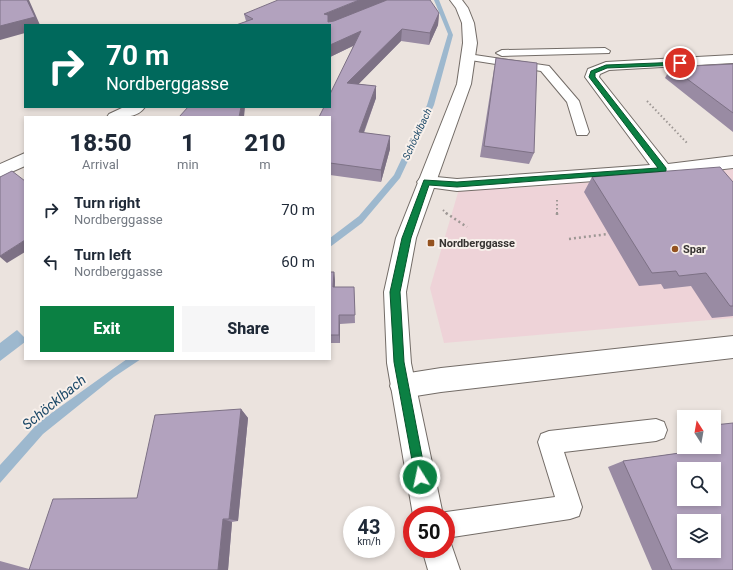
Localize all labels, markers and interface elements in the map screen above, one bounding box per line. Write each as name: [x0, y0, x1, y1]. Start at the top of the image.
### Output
text: 70 m: [106, 39, 169, 72]
icon: right: [40, 40, 92, 92]
pin: [663, 46, 697, 80]
icon: arrive: [669, 52, 691, 74]
text: Nordberggasse: [106, 73, 229, 94]
water label: Schöcklbach: [400, 107, 434, 161]
text: 18:50: [69, 129, 132, 157]
text: 1: [181, 129, 195, 157]
text: 210: [244, 129, 286, 157]
text: Arrival: [82, 157, 119, 172]
text: min: [177, 157, 199, 172]
text: m: [259, 157, 271, 172]
text: Turn right: [74, 194, 140, 212]
icon: right: [40, 199, 62, 221]
text: 70 m: [281, 201, 315, 219]
text: Nordberggasse: [74, 212, 163, 227]
place label: Nordberggasse: [439, 237, 515, 250]
marker: Nordberggasse: [426, 238, 436, 248]
place label: Spar: [683, 243, 706, 256]
marker: Spar: [670, 244, 680, 254]
text: Turn left: [74, 246, 131, 264]
icon: left: [40, 251, 62, 273]
text: 60 m: [281, 253, 315, 271]
text: Nordberggasse: [74, 264, 163, 279]
button: Exit: [40, 306, 174, 352]
button: Share: [182, 306, 315, 352]
water label: Schöcklbach: [19, 371, 89, 433]
north arrow: [677, 410, 721, 454]
map controls: [677, 410, 721, 558]
position arrow: [399, 456, 441, 498]
button: search: [677, 462, 721, 506]
speed limit sign: 50: [403, 506, 455, 558]
button: layers: [677, 514, 721, 558]
text: 43: [358, 515, 380, 539]
text: km/h: [357, 536, 381, 547]

